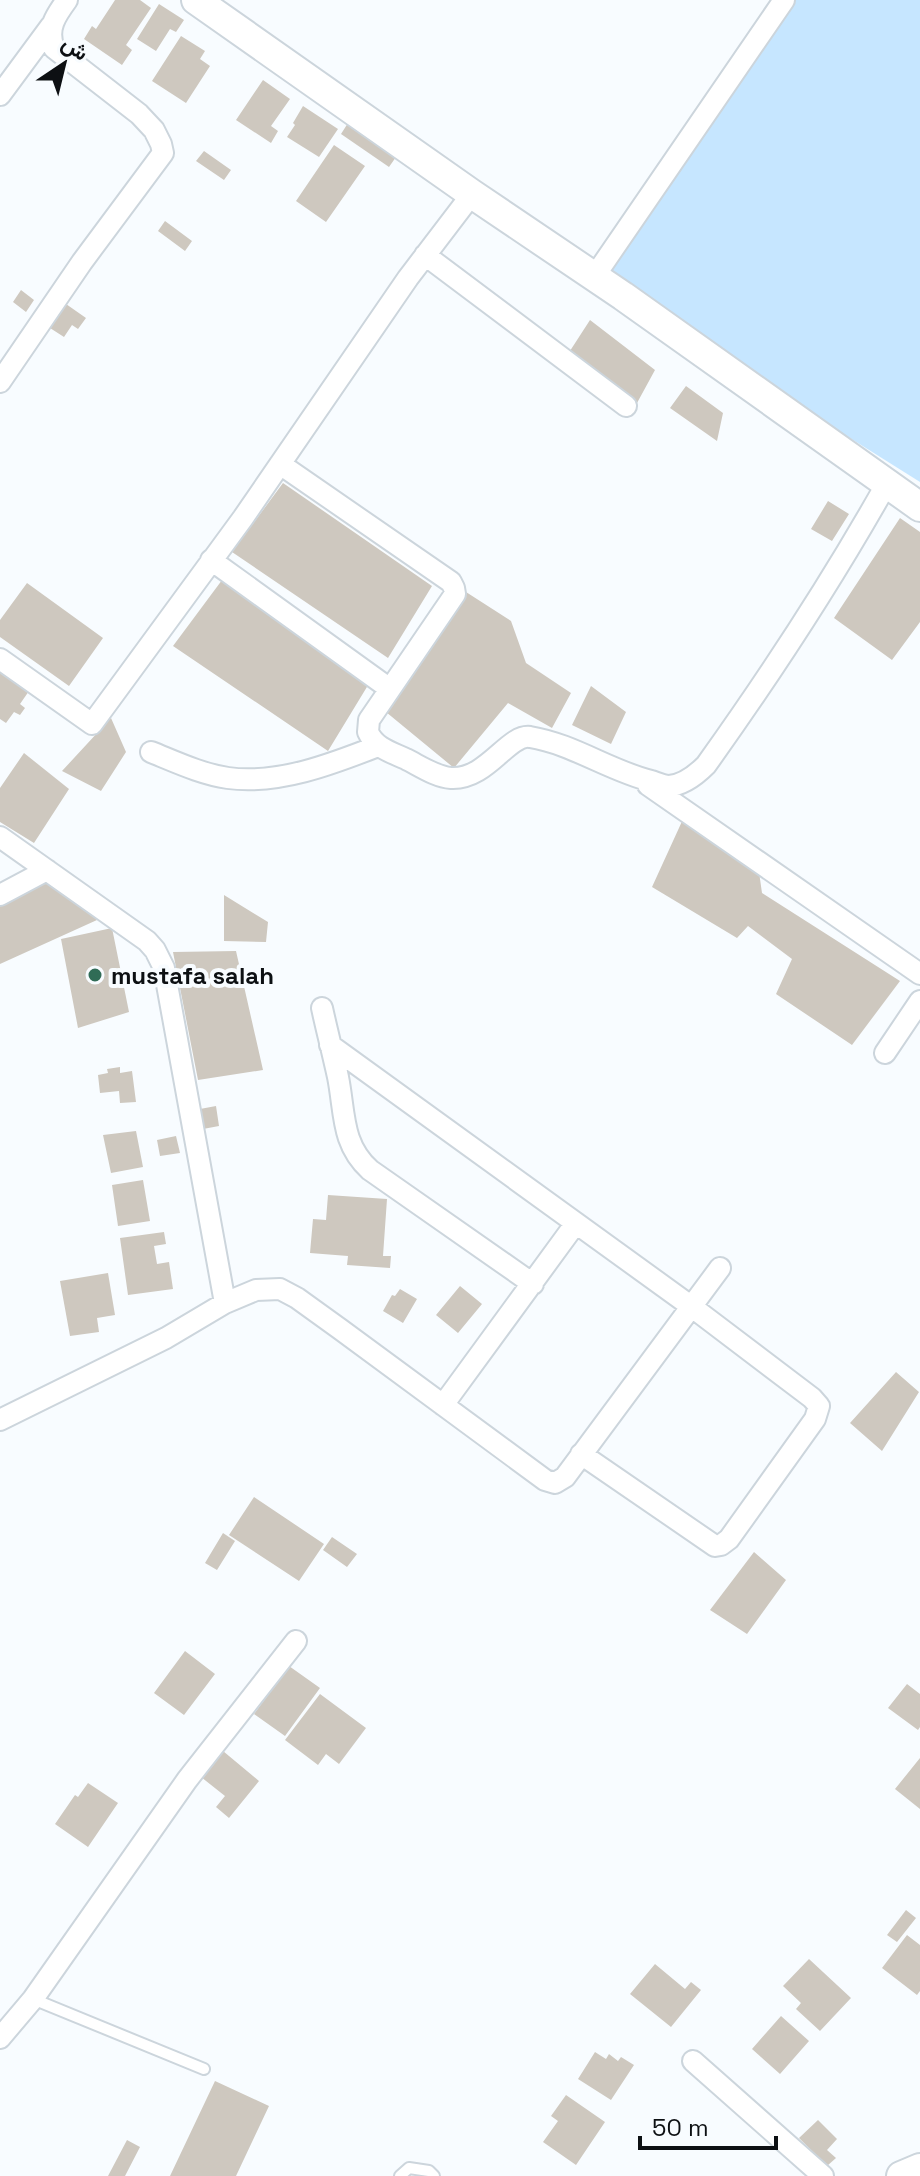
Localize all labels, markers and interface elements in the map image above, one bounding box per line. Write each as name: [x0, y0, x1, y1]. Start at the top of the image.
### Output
north arrow: [24, 24, 104, 104]
text: ش: [57, 29, 94, 67]
place label: mustafa salah: [111, 960, 274, 991]
marker: mustafa salah: [86, 966, 104, 984]
scale bar: [640, 2100, 776, 2150]
text: 50 m: [652, 2112, 709, 2143]

